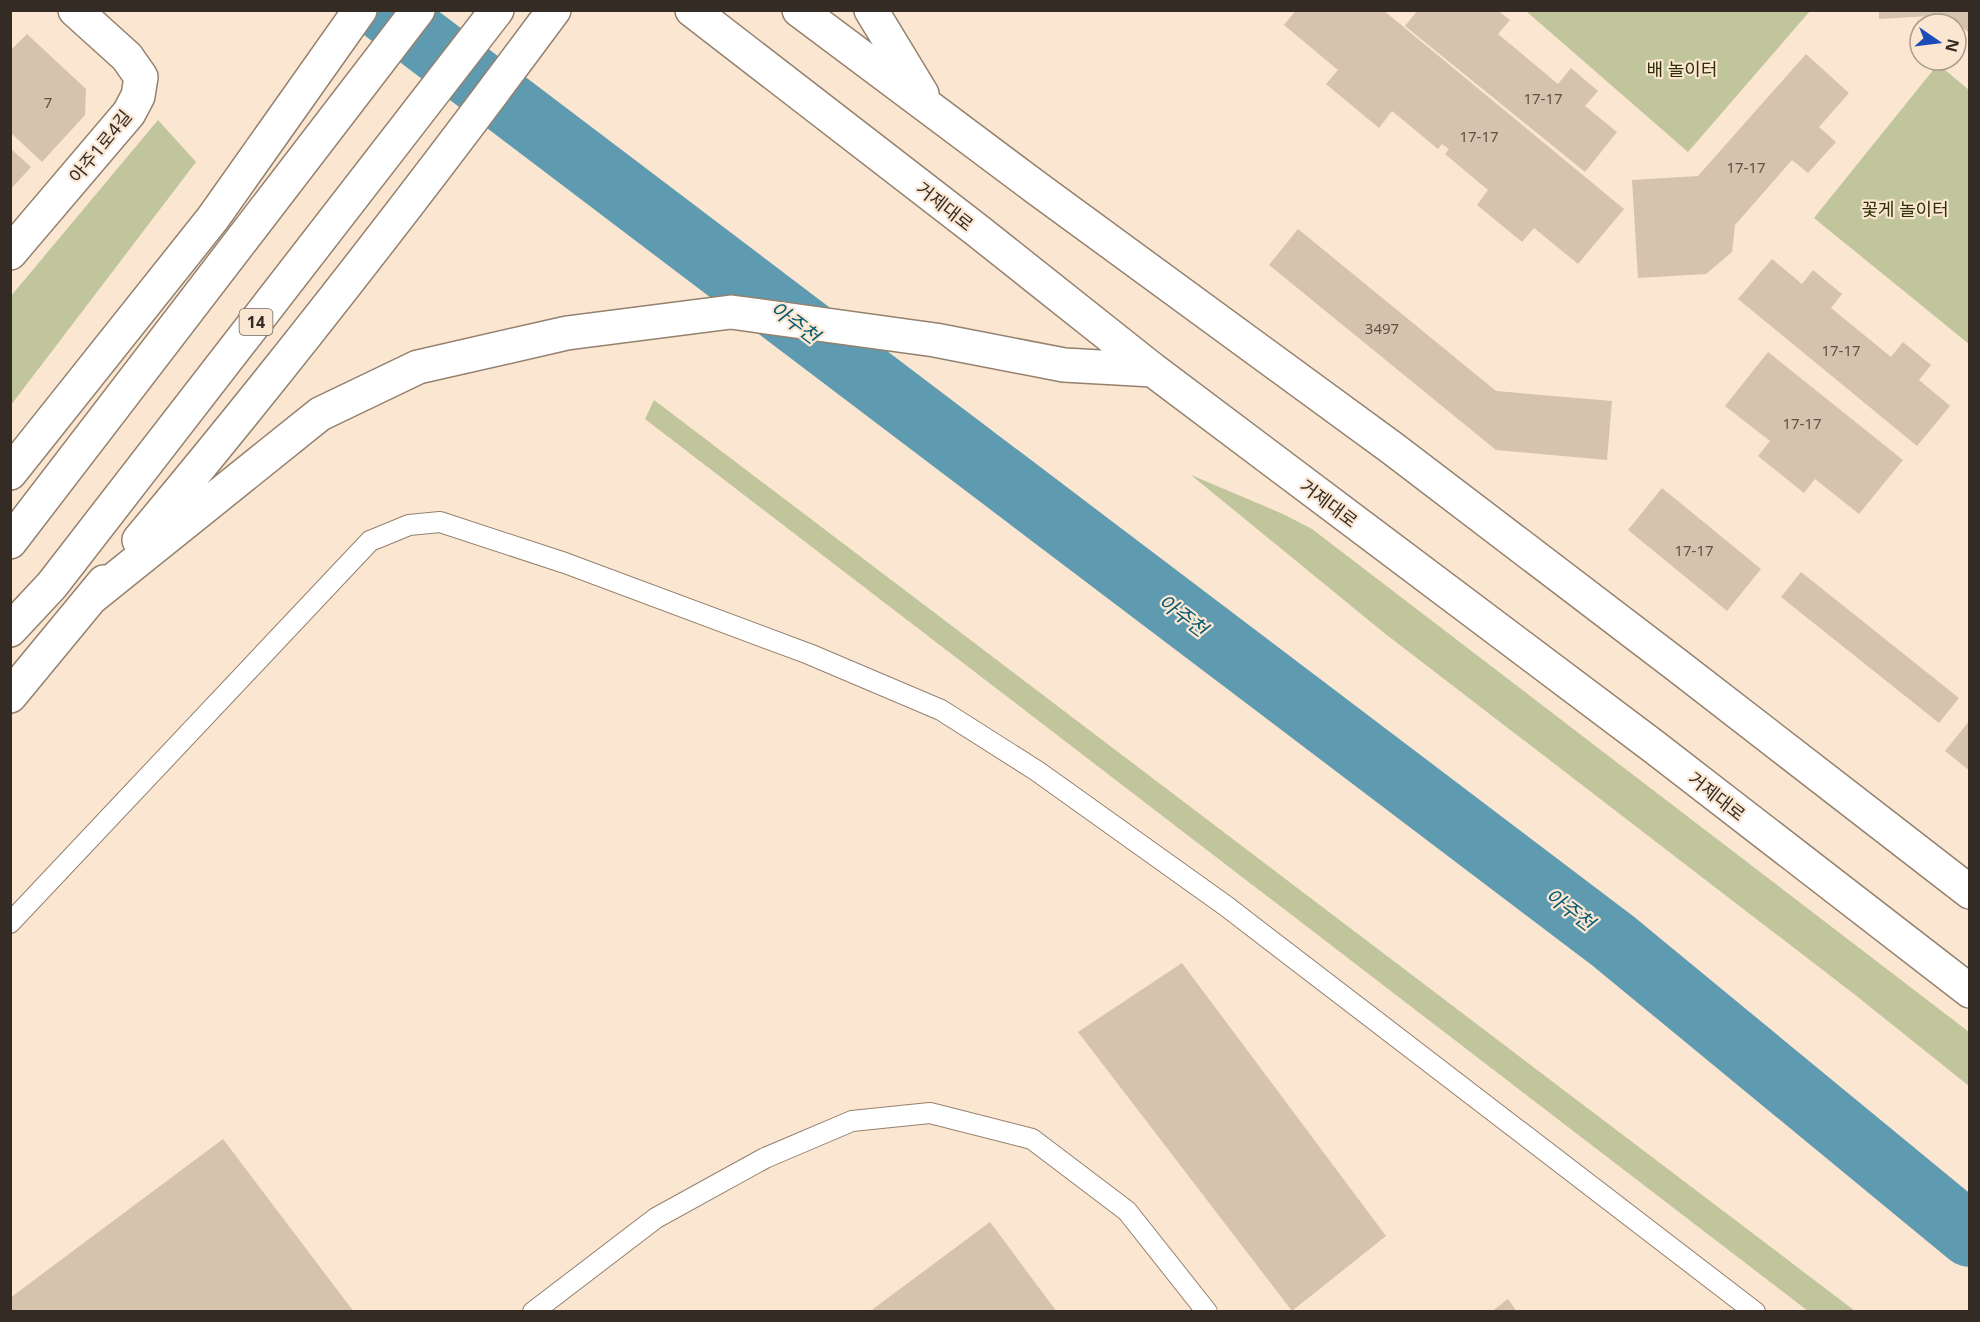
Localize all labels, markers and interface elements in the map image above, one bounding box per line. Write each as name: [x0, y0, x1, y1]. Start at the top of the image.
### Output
north arrow: [1908, 12, 1968, 72]
text: N: [1940, 37, 1965, 55]
park label: 배 놀이터: [1647, 57, 1717, 81]
house number: 17-17: [1523, 88, 1563, 108]
house number: 7: [44, 92, 52, 112]
street label: 아주1로4길: [63, 105, 137, 187]
house number: 17-17: [1459, 126, 1499, 146]
house number: 17-17: [1726, 157, 1766, 177]
street label: 거제대로: [912, 176, 978, 236]
park label: 꽃게 놀이터: [1861, 197, 1949, 221]
water label: 아주천: [765, 295, 827, 351]
road number: 14: [240, 309, 272, 335]
house number: 3497: [1365, 318, 1399, 338]
house number: 17-17: [1821, 340, 1861, 360]
house number: 17-17: [1782, 413, 1822, 433]
street label: 거제대로: [1295, 473, 1363, 533]
house number: 17-17: [1674, 540, 1714, 560]
water label: 아주천: [1153, 588, 1215, 644]
street label: 거제대로: [1684, 766, 1750, 826]
water label: 아주천: [1540, 882, 1602, 938]

